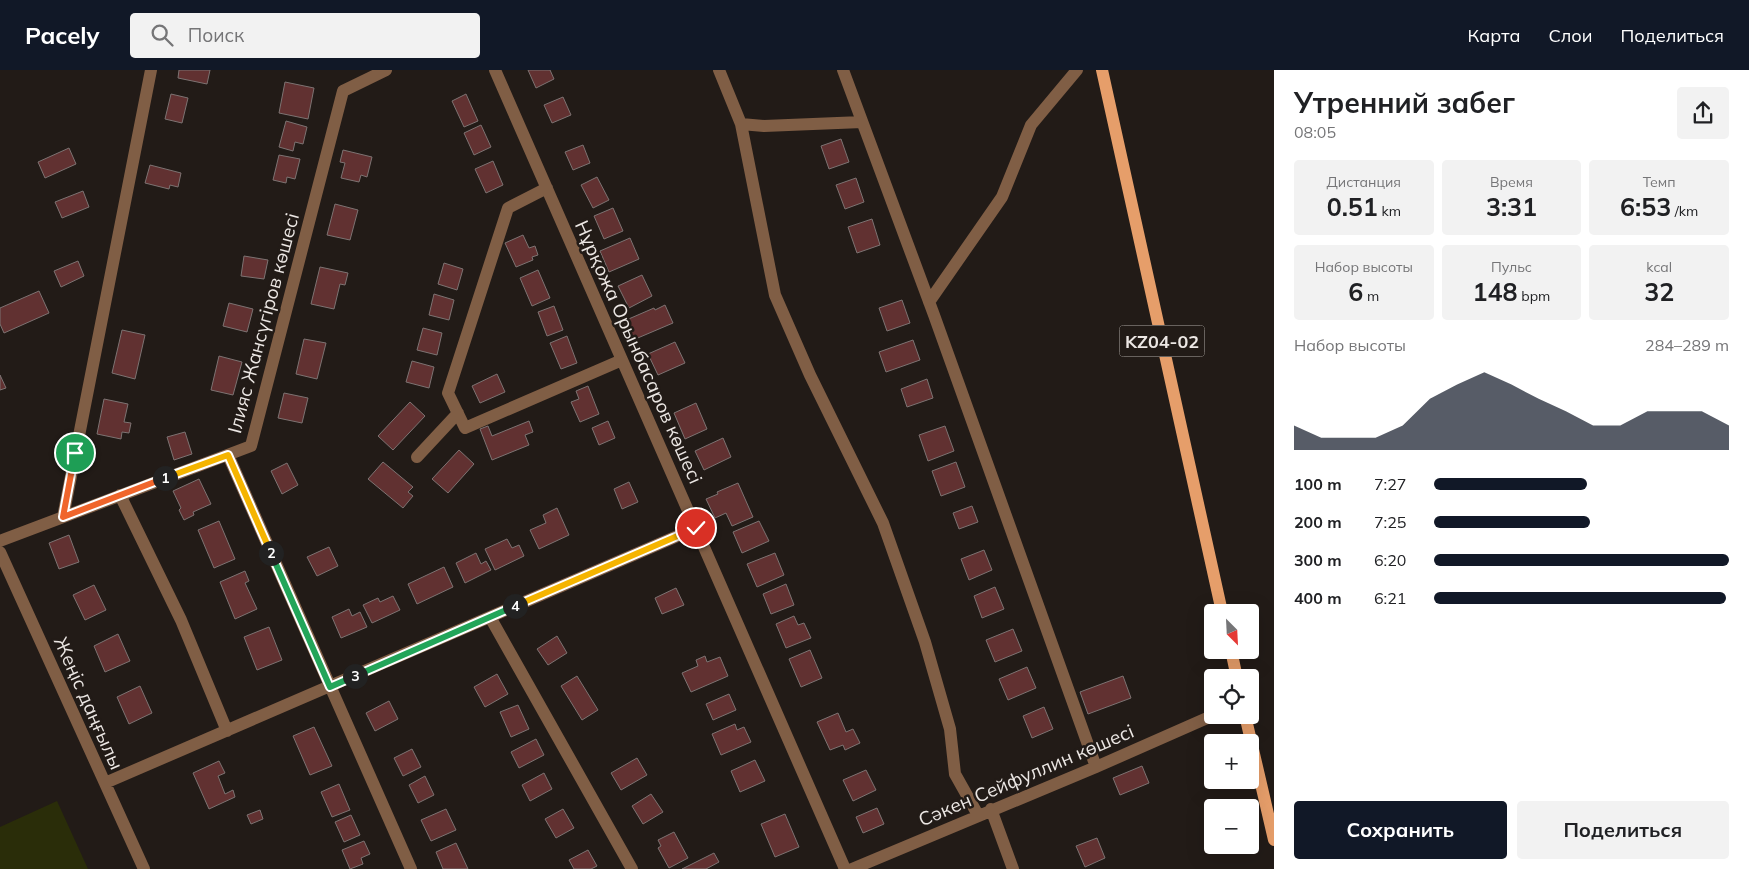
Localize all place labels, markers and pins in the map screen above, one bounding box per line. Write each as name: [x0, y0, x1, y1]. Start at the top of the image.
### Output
pin: [54, 432, 96, 474]
pin: 1: [152, 466, 178, 490]
pin: [675, 507, 717, 549]
pin: 2: [258, 540, 284, 566]
pin: 4: [502, 594, 528, 618]
pin: 3: [342, 664, 368, 688]

